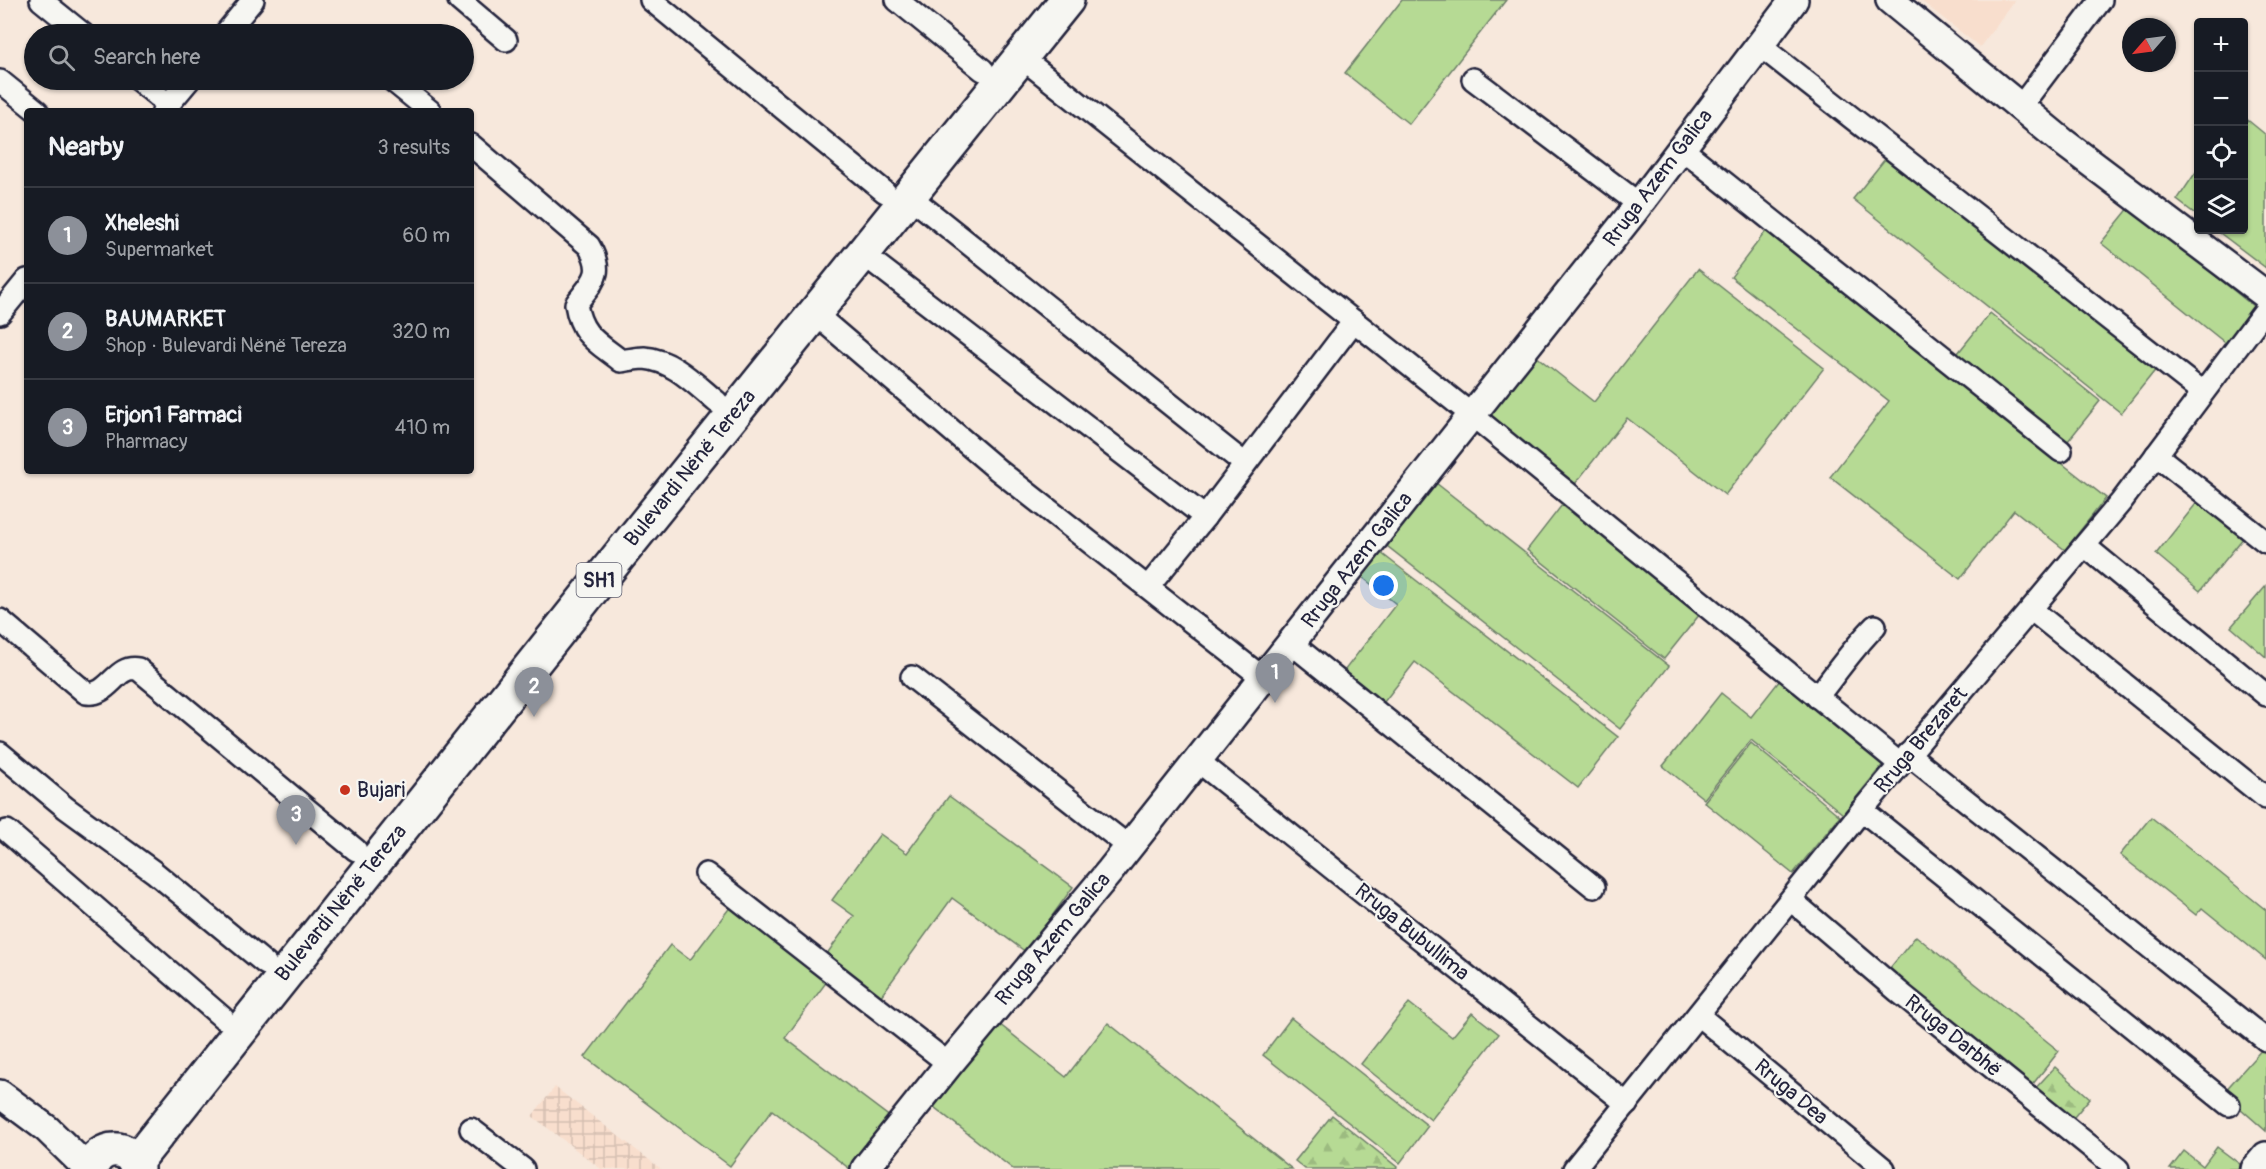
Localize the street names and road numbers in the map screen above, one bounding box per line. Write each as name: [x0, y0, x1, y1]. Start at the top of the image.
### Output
street label: Rruga Azem Galica: [1597, 104, 1719, 252]
street label: Bulevardi Nënë Tereza: [618, 384, 762, 552]
street label: Rruga Azem Galica: [1295, 486, 1419, 634]
road number: SH1: [576, 563, 622, 597]
street label: Rruga Brezaret: [1869, 681, 1974, 799]
street label: Bulevardi Nënë Tereza: [269, 819, 413, 987]
street label: Rruga Azem Galica: [989, 867, 1117, 1011]
street label: Rruga Bubullima: [1349, 877, 1475, 987]
street label: Rruga Darbhë: [1899, 989, 2007, 1083]
street label: Rruga Dea: [1748, 1053, 1834, 1131]

